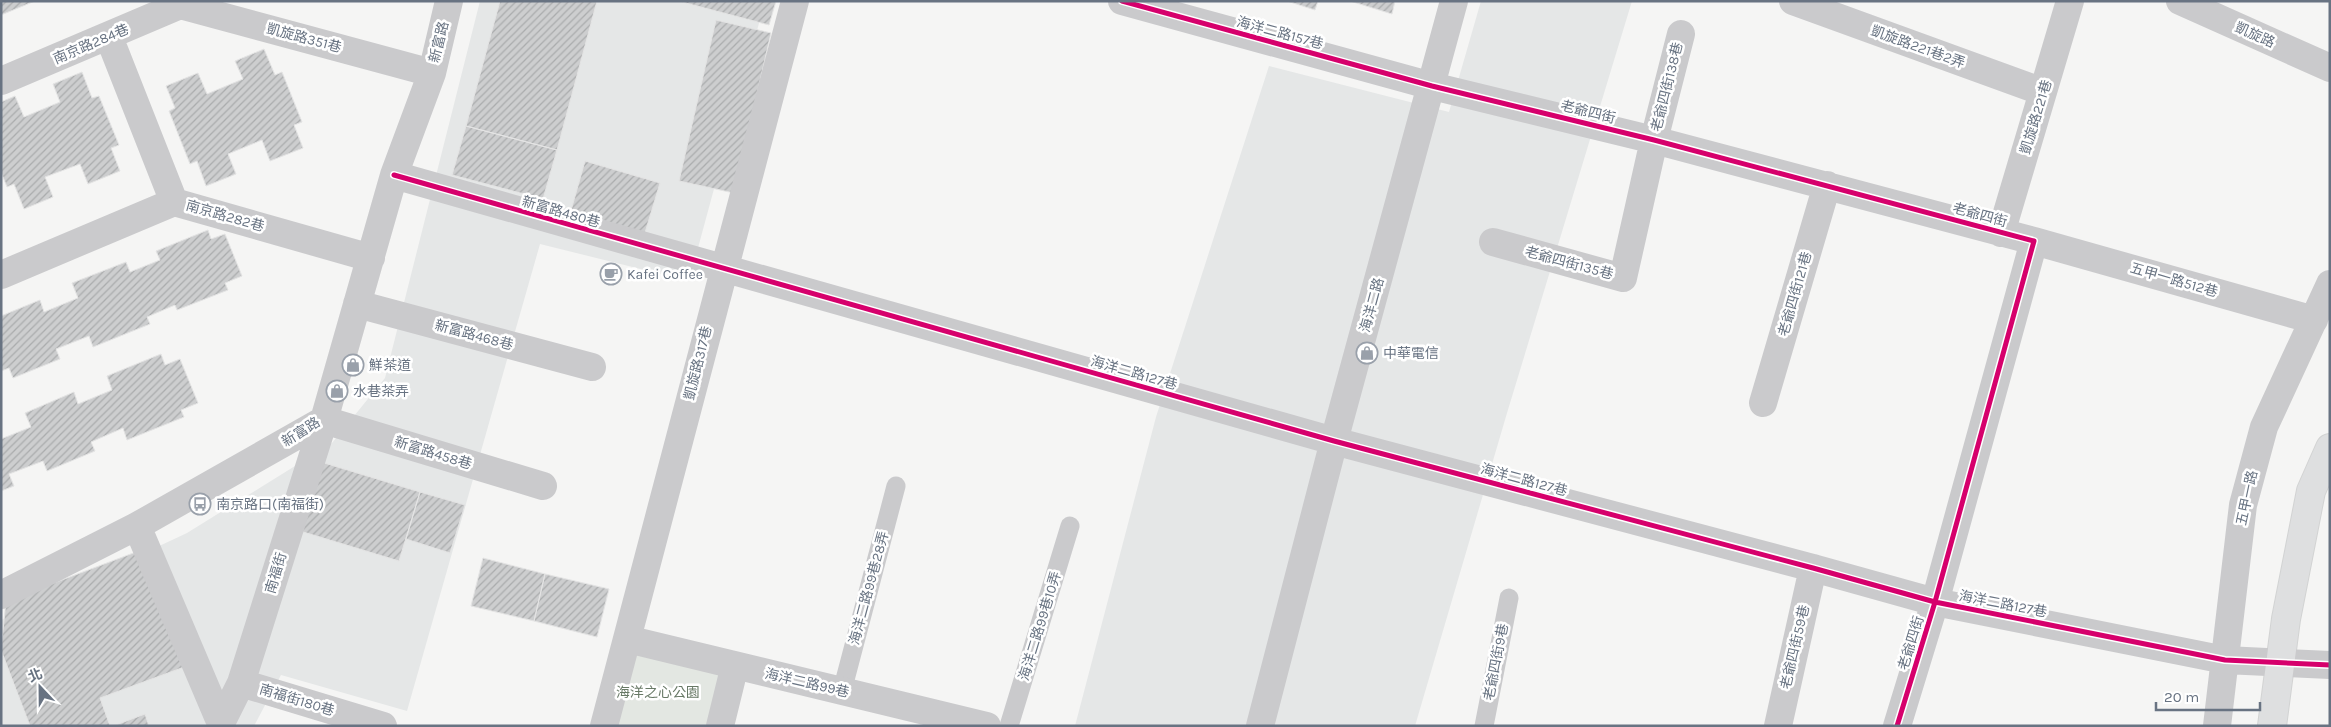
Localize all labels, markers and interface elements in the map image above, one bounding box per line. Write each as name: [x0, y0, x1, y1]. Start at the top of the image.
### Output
street label: 海洋二路157巷: [1235, 13, 1325, 53]
street label: 凱旋路: [2232, 19, 2278, 51]
street label: 南京路284巷: [51, 20, 131, 68]
street label: 凱旋路351巷: [265, 20, 343, 56]
street label: 新富路: [426, 20, 452, 64]
street label: 凱旋路221巷2弄: [1869, 22, 1967, 72]
street label: 老爺四街138巷: [1648, 41, 1686, 133]
street label: 凱旋路221巷: [2017, 78, 2055, 156]
street label: 老爺四街: [1559, 97, 1617, 127]
street label: 新富路480巷: [520, 193, 602, 231]
street label: 南京路282巷: [184, 197, 266, 235]
street label: 老爺四街: [1951, 200, 2009, 230]
street label: 老爺四街135巷: [1523, 243, 1615, 283]
street label: 老爺四街121巷: [1775, 250, 1815, 338]
street label: 五甲一路512巷: [2128, 259, 2220, 301]
cafe icon: Kafei Coffee: [599, 262, 623, 286]
place label: Kafei Coffee: [627, 266, 703, 283]
street label: 海洋二路: [1357, 276, 1387, 334]
street label: 新富路468巷: [433, 316, 515, 354]
street label: 凱旋路317巷: [681, 324, 715, 402]
shop icon: 中華電信: [1355, 341, 1379, 365]
place label: 中華電信: [1383, 345, 1439, 362]
shop icon: 鮮茶道: [341, 353, 365, 377]
street label: 海洋二路127巷: [1089, 353, 1179, 393]
place label: 鮮茶道: [369, 357, 411, 374]
shop icon: 水巷茶弄: [325, 379, 349, 403]
place label: 水巷茶弄: [353, 383, 409, 400]
street label: 新富路: [279, 414, 323, 450]
street label: 新富路458巷: [392, 433, 474, 473]
street label: 海洋二路127巷: [1479, 460, 1569, 500]
street label: 五甲一路: [2233, 469, 2261, 527]
bus stop icon: 南京路口(南福街): [188, 492, 212, 516]
place label: 南京路口(南福街): [216, 496, 324, 513]
street label: 海洋二路99巷28弄: [846, 529, 892, 647]
street label: 南福街: [262, 550, 290, 596]
street label: 海洋二路99巷10弄: [1015, 569, 1065, 683]
street label: 海洋二路127巷: [1958, 587, 2048, 621]
street label: 老爺四街59巷: [1777, 603, 1813, 691]
street label: 老爺四街: [1895, 614, 1927, 672]
street label: 老爺四街9巷: [1480, 622, 1512, 702]
north arrow: [15, 662, 65, 712]
text: 北: [26, 665, 45, 686]
street label: 海洋二路99巷: [763, 665, 851, 701]
scale bar: [2156, 680, 2260, 712]
street label: 南福街180巷: [257, 681, 337, 719]
park label: 海洋之心公園: [616, 684, 700, 701]
text: 20 m: [2164, 688, 2199, 706]

